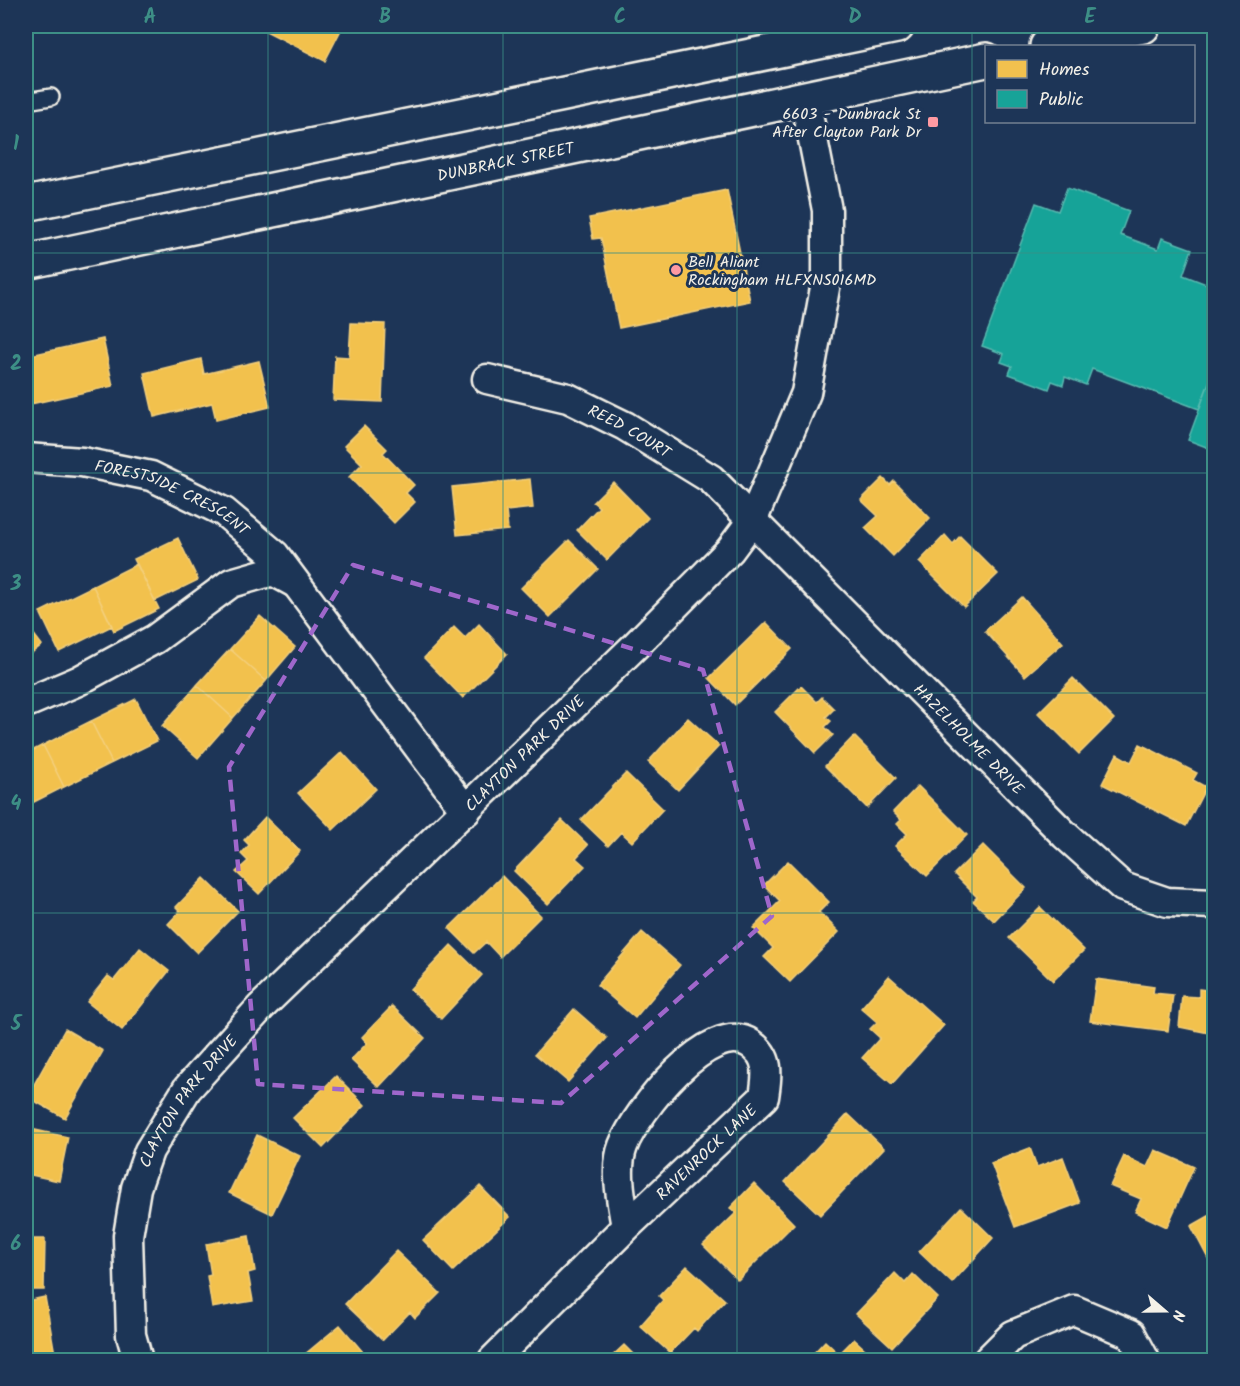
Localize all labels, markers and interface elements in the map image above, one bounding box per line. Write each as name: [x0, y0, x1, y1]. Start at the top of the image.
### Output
text: A: [144, 2, 156, 34]
text: B: [379, 2, 391, 34]
text: C: [614, 2, 626, 34]
text: D: [848, 2, 862, 34]
text: E: [1084, 2, 1096, 34]
legend: [985, 45, 1195, 123]
text: Homes: [1039, 56, 1090, 85]
text: Public: [1039, 86, 1084, 115]
place label: 6603 - Dunbrack St After Clayton Park Dr: [772, 102, 923, 145]
marker: 6603 - Dunbrack St After Clayton Park Dr: [926, 115, 940, 129]
text: 1: [13, 129, 19, 161]
street label: DUNBRACK STREET: [435, 136, 578, 189]
place label: Bell Aliant Rockingham HLFXNS016MD: [688, 250, 876, 293]
marker: Bell Aliant Rockingham HLFXNS016MD: [669, 263, 683, 277]
text: 2: [10, 349, 22, 381]
street label: REED COURT: [583, 399, 676, 466]
street label: FORESTSIDE CRESCENT: [92, 454, 255, 543]
text: 3: [10, 569, 22, 601]
street label: HAZELHOLME DRIVE: [907, 678, 1030, 802]
street label: CLAYTON PARK DRIVE: [459, 689, 592, 818]
text: 4: [11, 789, 22, 821]
text: 5: [10, 1009, 23, 1041]
street label: CLAYTON PARK DRIVE: [133, 1029, 245, 1171]
street label: RAVENROCK LANE: [651, 1098, 764, 1207]
text: 6: [11, 1229, 22, 1261]
north arrow: [1135, 1281, 1195, 1341]
text: N: [1164, 1307, 1191, 1325]

